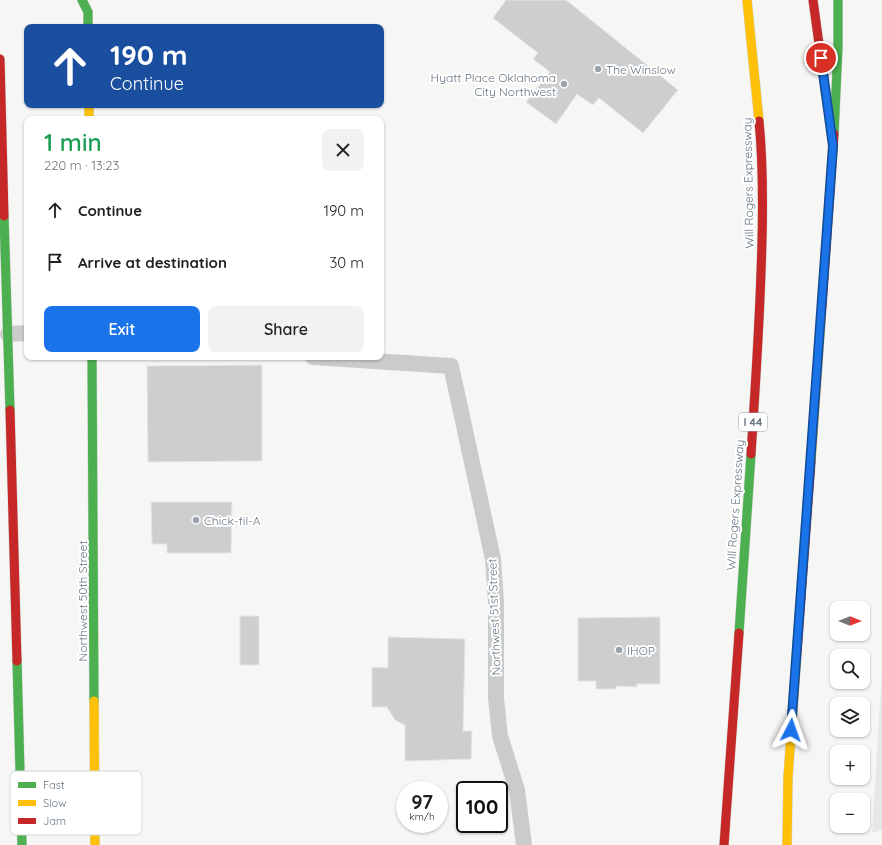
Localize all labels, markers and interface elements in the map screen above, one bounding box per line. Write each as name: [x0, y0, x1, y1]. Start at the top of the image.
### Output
text: 190 m: [110, 37, 188, 72]
icon: ahead: [44, 40, 96, 92]
pin: [804, 41, 838, 75]
icon: arrive: [810, 47, 832, 69]
place label: The Winslow: [606, 62, 676, 77]
marker: The Winslow: [593, 64, 603, 74]
place label: Hyatt Place Oklahoma City Northwest: [431, 70, 556, 99]
text: Continue: [110, 72, 184, 95]
marker: Hyatt Place Oklahoma City Northwest: [559, 79, 569, 89]
street label: Will Rogers Expressway: [739, 117, 757, 249]
text: 1 min: [44, 127, 102, 157]
button: close: [322, 129, 364, 171]
text: 220 m · 13:23: [44, 157, 119, 173]
icon: ahead: [44, 199, 66, 221]
text: Continue: [78, 201, 142, 220]
text: 190 m: [323, 201, 364, 220]
icon: arrive: [44, 251, 66, 273]
text: Arrive at destination: [78, 253, 227, 272]
text: 30 m: [329, 253, 364, 272]
button: Exit: [44, 306, 200, 352]
button: Share: [208, 306, 364, 352]
road number: I 44: [739, 413, 767, 431]
street label: Will Rogers Expressway: [723, 439, 747, 571]
place label: Chick-fil-A: [204, 513, 261, 528]
marker: Chick-fil-A: [191, 515, 201, 525]
street label: Northwest 50th Street: [75, 541, 90, 661]
street label: Northwest 51st Street: [484, 558, 504, 676]
north arrow: [830, 601, 870, 641]
map controls: [830, 601, 870, 833]
place label: IHOP: [627, 643, 655, 658]
marker: IHOP: [614, 645, 624, 655]
button: search: [830, 649, 870, 689]
button: layers: [830, 697, 870, 737]
position arrow: [770, 709, 812, 751]
button: +: [830, 745, 870, 785]
legend: [10, 771, 142, 835]
text: Fast: [43, 778, 65, 792]
speed limit sign: 100: [456, 781, 508, 833]
text: 97: [411, 789, 433, 814]
button: −: [830, 793, 870, 833]
text: Slow: [43, 796, 67, 810]
text: km/h: [409, 810, 435, 823]
text: Jam: [43, 814, 66, 828]

